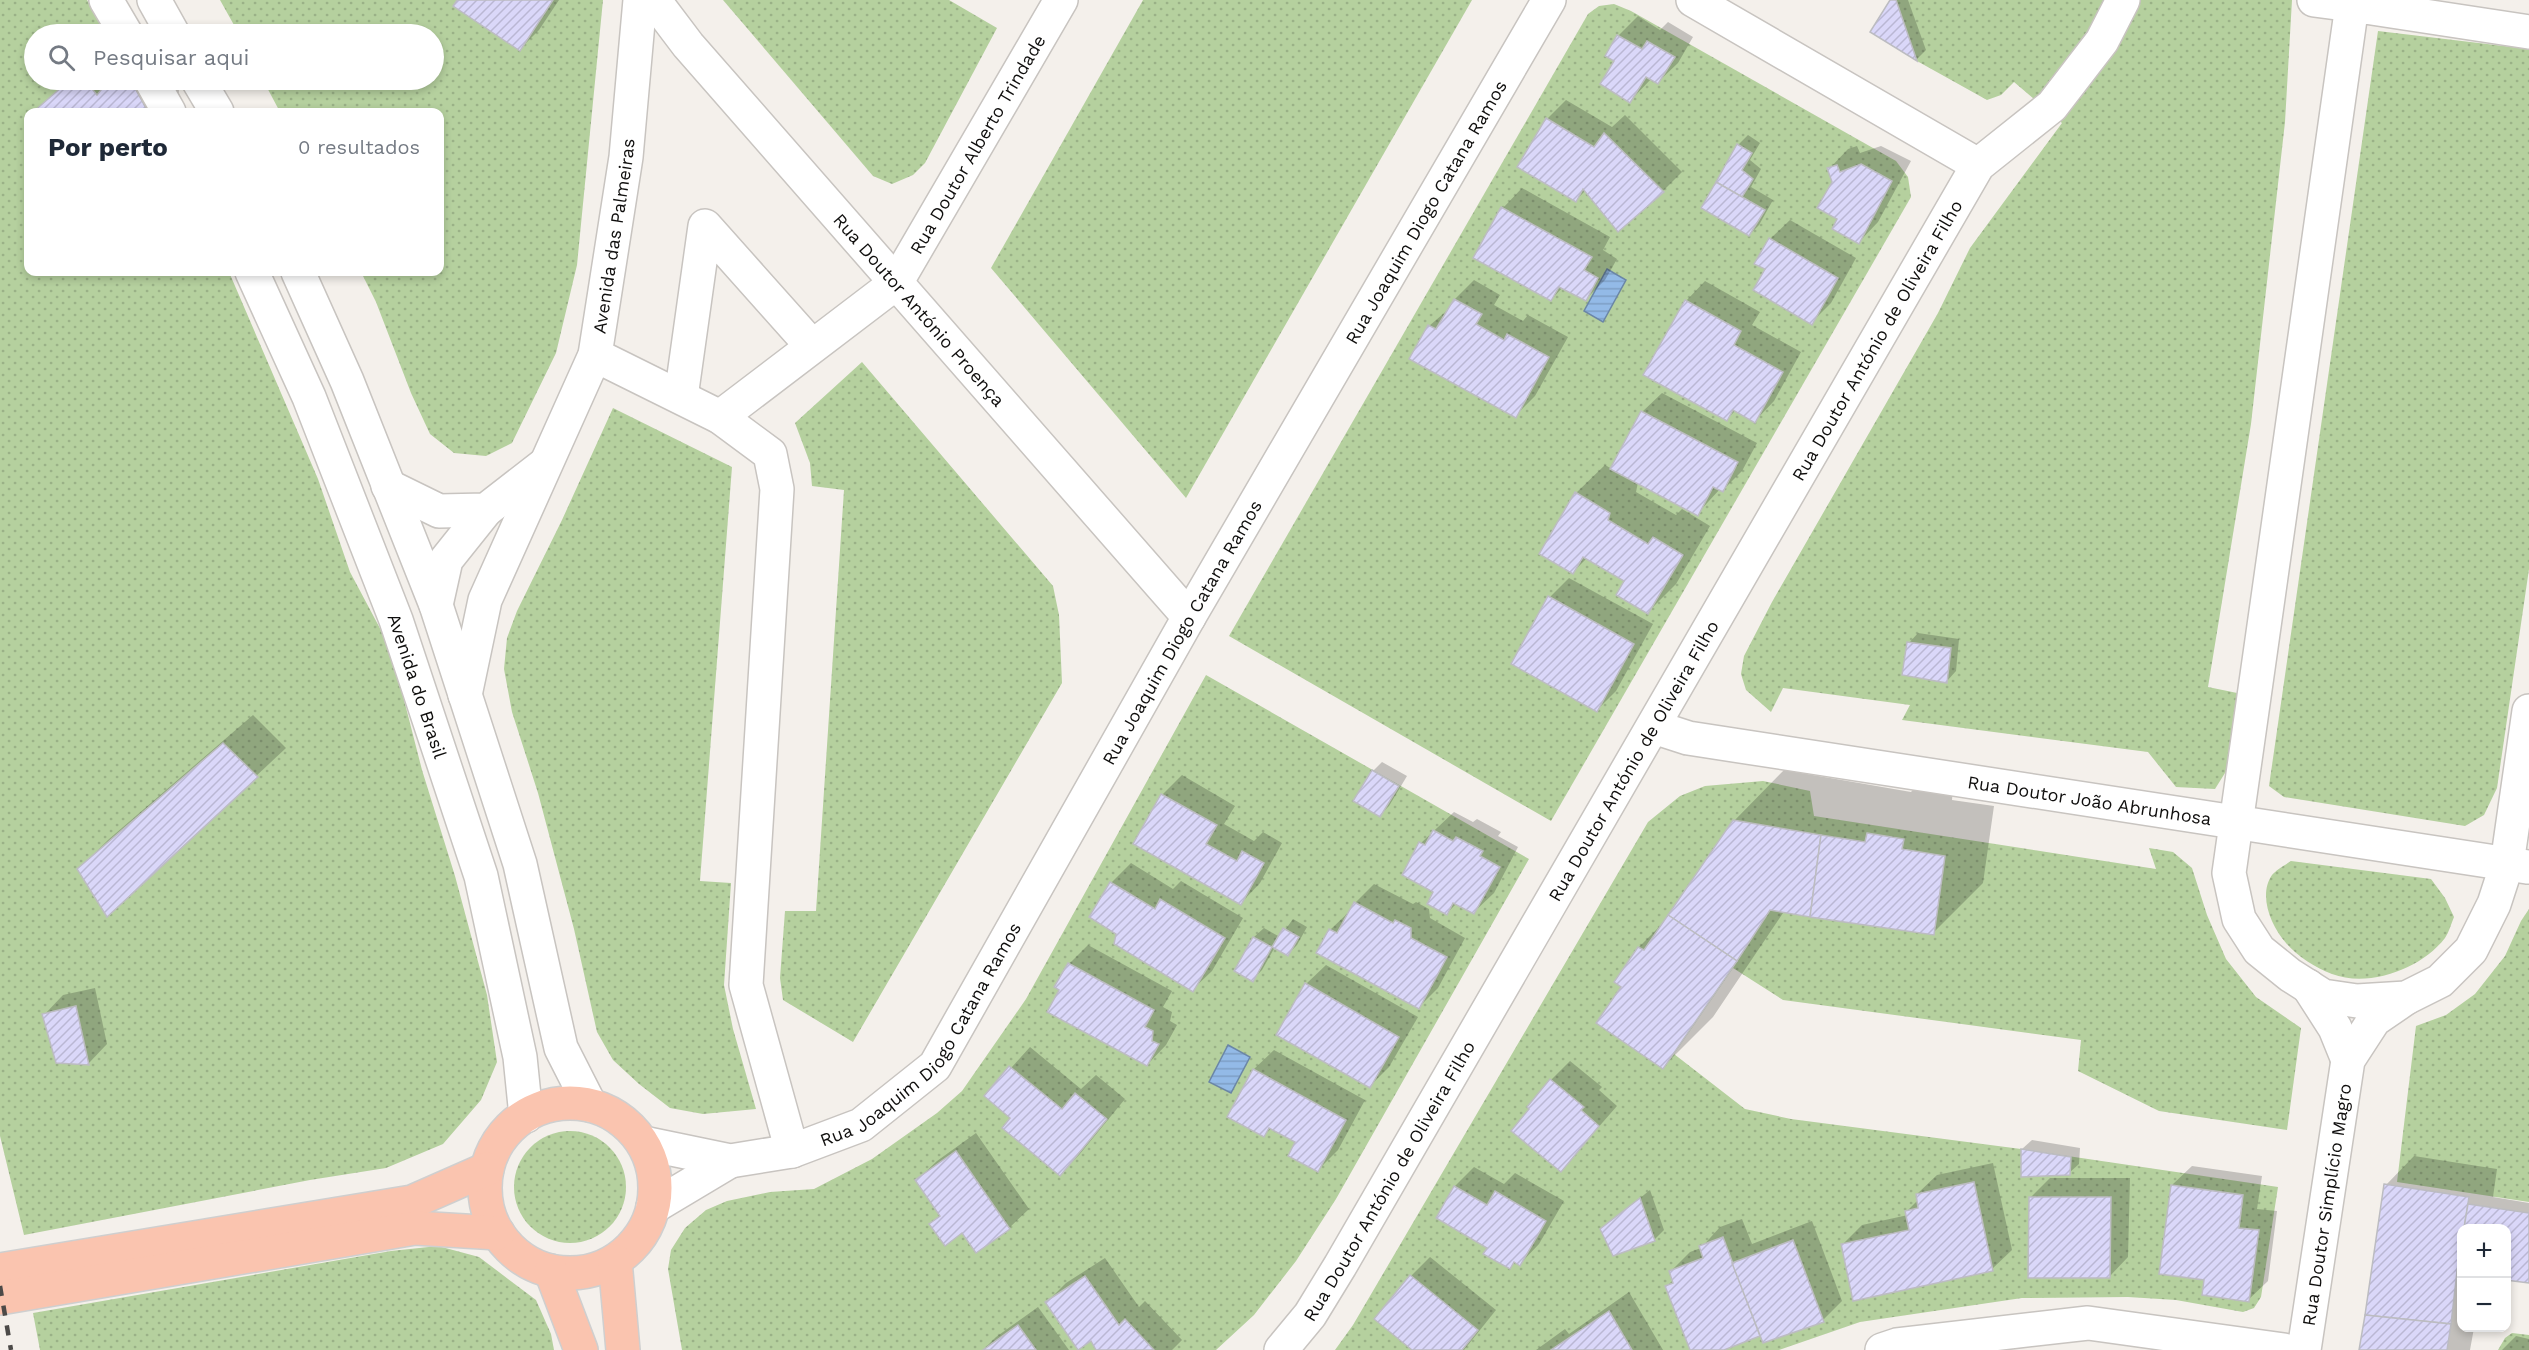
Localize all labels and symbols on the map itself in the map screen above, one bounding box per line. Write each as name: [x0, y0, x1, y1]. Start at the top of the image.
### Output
street label: Rua Doutor Alberto Trindade: [905, 31, 1049, 258]
street label: Rua Joaquim Diogo Catana Ramos: [1340, 76, 1510, 347]
street label: Avenida das Palmeiras: [588, 138, 638, 335]
street label: Rua Doutor António de Oliveira Filho: [1787, 196, 1966, 484]
street label: Rua Doutor António Proença: [830, 209, 1010, 410]
street label: Rua Joaquim Diogo Catana Ramos: [1097, 496, 1266, 768]
street label: Avenida do Brasil: [384, 610, 452, 761]
street label: Rua Doutor António de Oliveira Filho: [1543, 616, 1722, 905]
street label: Rua Doutor João Abrunhosa: [1966, 771, 2213, 829]
street label: Rua Joaquim Diogo Catana Ramos: [817, 918, 1025, 1150]
street label: Rua Doutor António de Oliveira Filho: [1298, 1037, 1479, 1325]
street label: Rua Doutor Simplício Magro: [2297, 1082, 2355, 1327]

